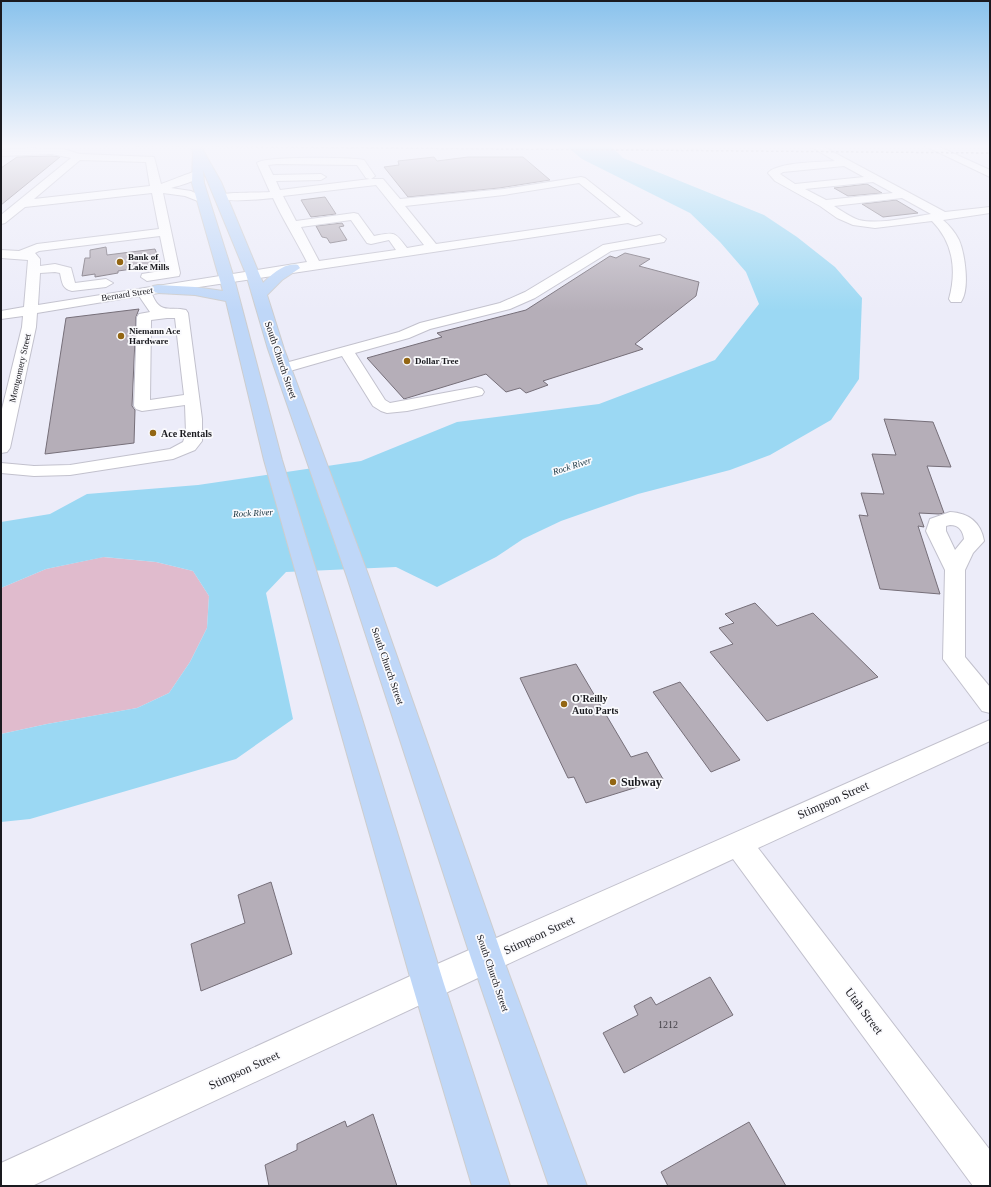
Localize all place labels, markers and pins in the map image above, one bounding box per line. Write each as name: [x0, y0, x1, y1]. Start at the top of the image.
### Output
place label: Bank of Lake Mills: [128, 252, 170, 272]
marker: Bank of Lake Mills: [115, 257, 125, 267]
place label: Niemann Ace Hardware: [129, 326, 180, 346]
marker: Niemann Ace Hardware: [116, 331, 126, 341]
marker: Dollar Tree: [402, 356, 412, 366]
place label: Dollar Tree: [415, 356, 459, 366]
marker: Ace Rentals: [148, 428, 158, 438]
place label: Ace Rentals: [161, 428, 212, 439]
place label: O'Reilly Auto Parts: [572, 693, 618, 716]
marker: O'Reilly Auto Parts: [559, 699, 569, 709]
place label: Subway: [621, 775, 662, 789]
marker: Subway: [608, 777, 618, 787]

